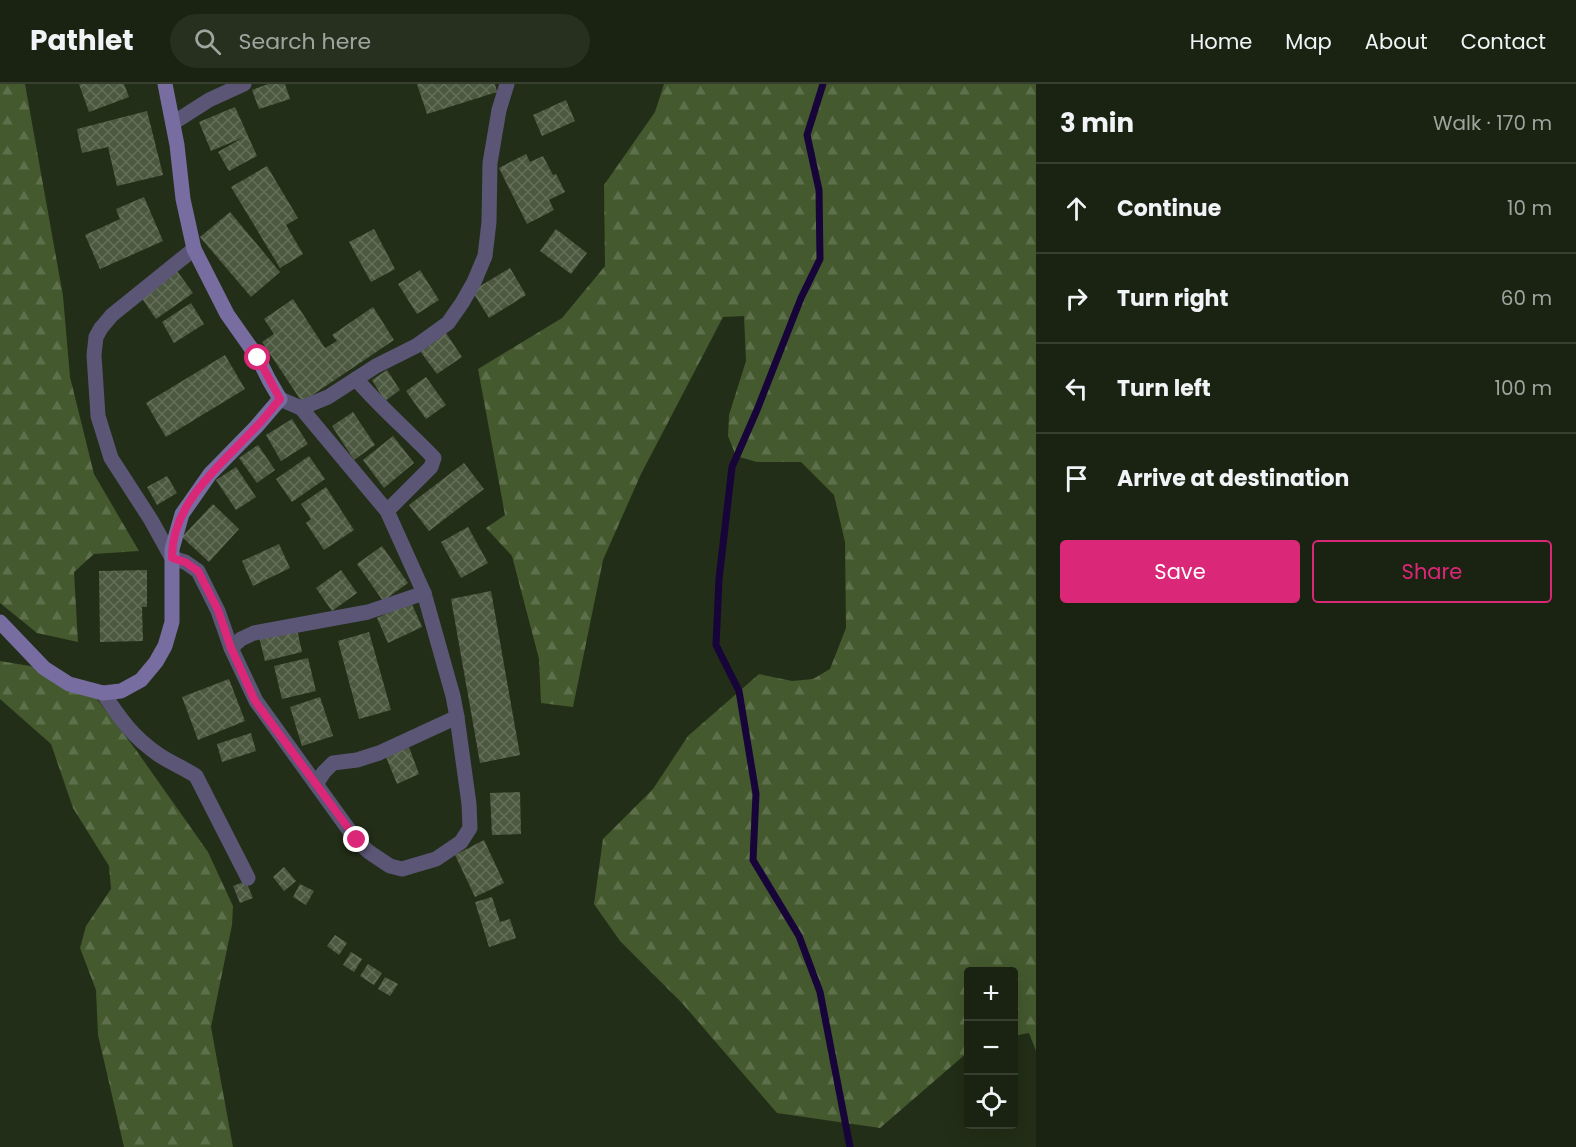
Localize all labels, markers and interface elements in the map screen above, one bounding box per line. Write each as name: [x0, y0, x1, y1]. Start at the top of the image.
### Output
search box: [170, 14, 590, 68]
text: Pathlet: [30, 21, 134, 60]
icon: search: [191, 25, 224, 58]
text: Search here: [239, 26, 371, 57]
text: Home: [1190, 27, 1252, 56]
text: Map: [1285, 27, 1332, 56]
text: About: [1365, 27, 1428, 56]
text: Contact: [1461, 27, 1546, 56]
text: 3 min: [1060, 105, 1134, 141]
text: Walk · 170 m: [1433, 109, 1552, 137]
icon: ahead: [1060, 192, 1093, 225]
text: Continue: [1117, 193, 1221, 224]
text: 10 m: [1507, 194, 1552, 222]
icon: right: [1060, 282, 1093, 315]
text: Turn right: [1117, 283, 1228, 314]
text: 60 m: [1501, 284, 1552, 312]
route start: [244, 344, 270, 370]
icon: left: [1060, 372, 1093, 405]
text: Turn left: [1117, 373, 1211, 404]
text: 100 m: [1495, 374, 1552, 402]
icon: arrive: [1060, 462, 1093, 495]
text: Arrive at destination: [1117, 463, 1349, 494]
button: Save: [1060, 540, 1300, 603]
button: Share: [1312, 540, 1552, 603]
route end: [343, 826, 369, 852]
map controls: [964, 967, 1018, 1129]
button: +: [964, 967, 1018, 1021]
button: −: [964, 1021, 1018, 1075]
button: locate: [964, 1075, 1018, 1129]

